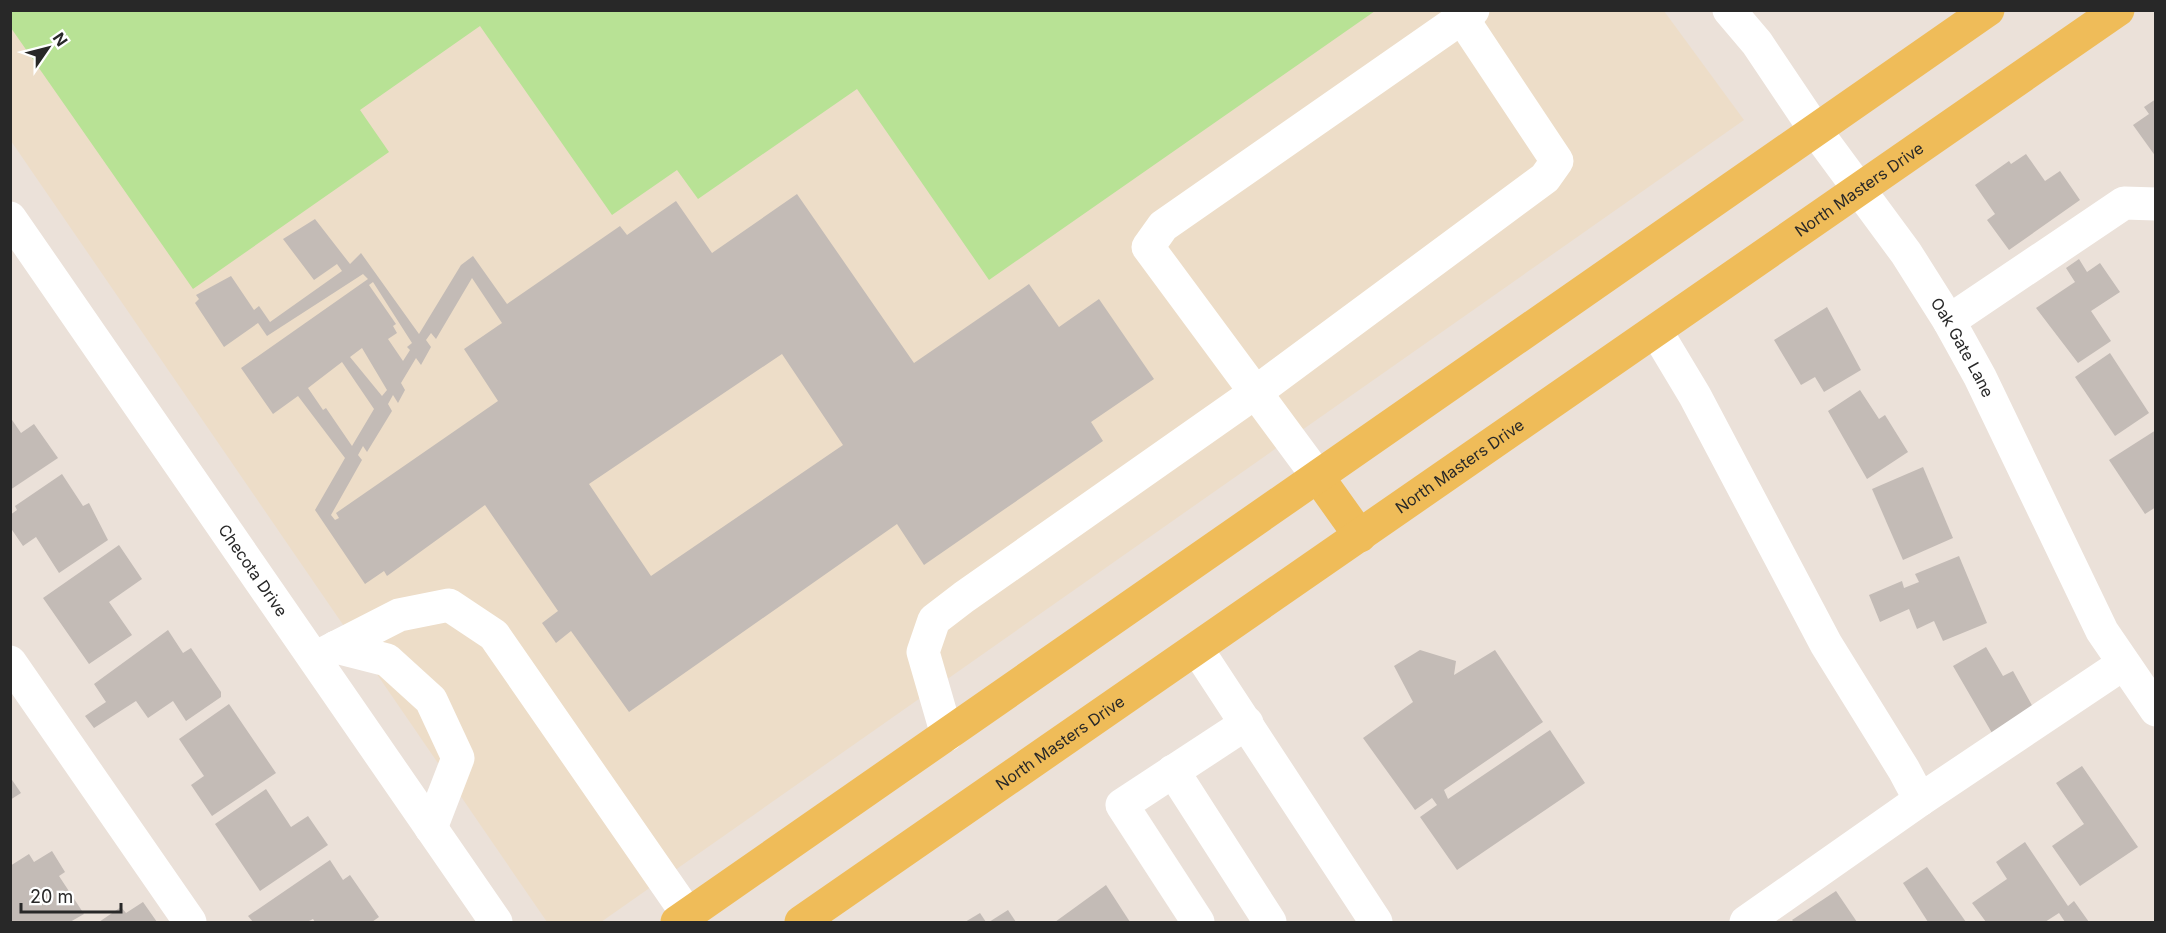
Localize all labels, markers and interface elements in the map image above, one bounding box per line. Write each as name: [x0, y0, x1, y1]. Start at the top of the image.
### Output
north arrow: [18, 18, 78, 78]
text: N: [49, 29, 72, 50]
street label: North Masters Drive: [1791, 138, 1927, 241]
street label: Oak Gate Lane: [1927, 294, 1998, 401]
street label: North Masters Drive: [1391, 414, 1528, 518]
street label: Checota Drive: [214, 520, 292, 620]
street label: North Masters Drive: [992, 691, 1128, 794]
scale bar: [21, 876, 122, 914]
text: 20 m: [30, 886, 73, 907]

